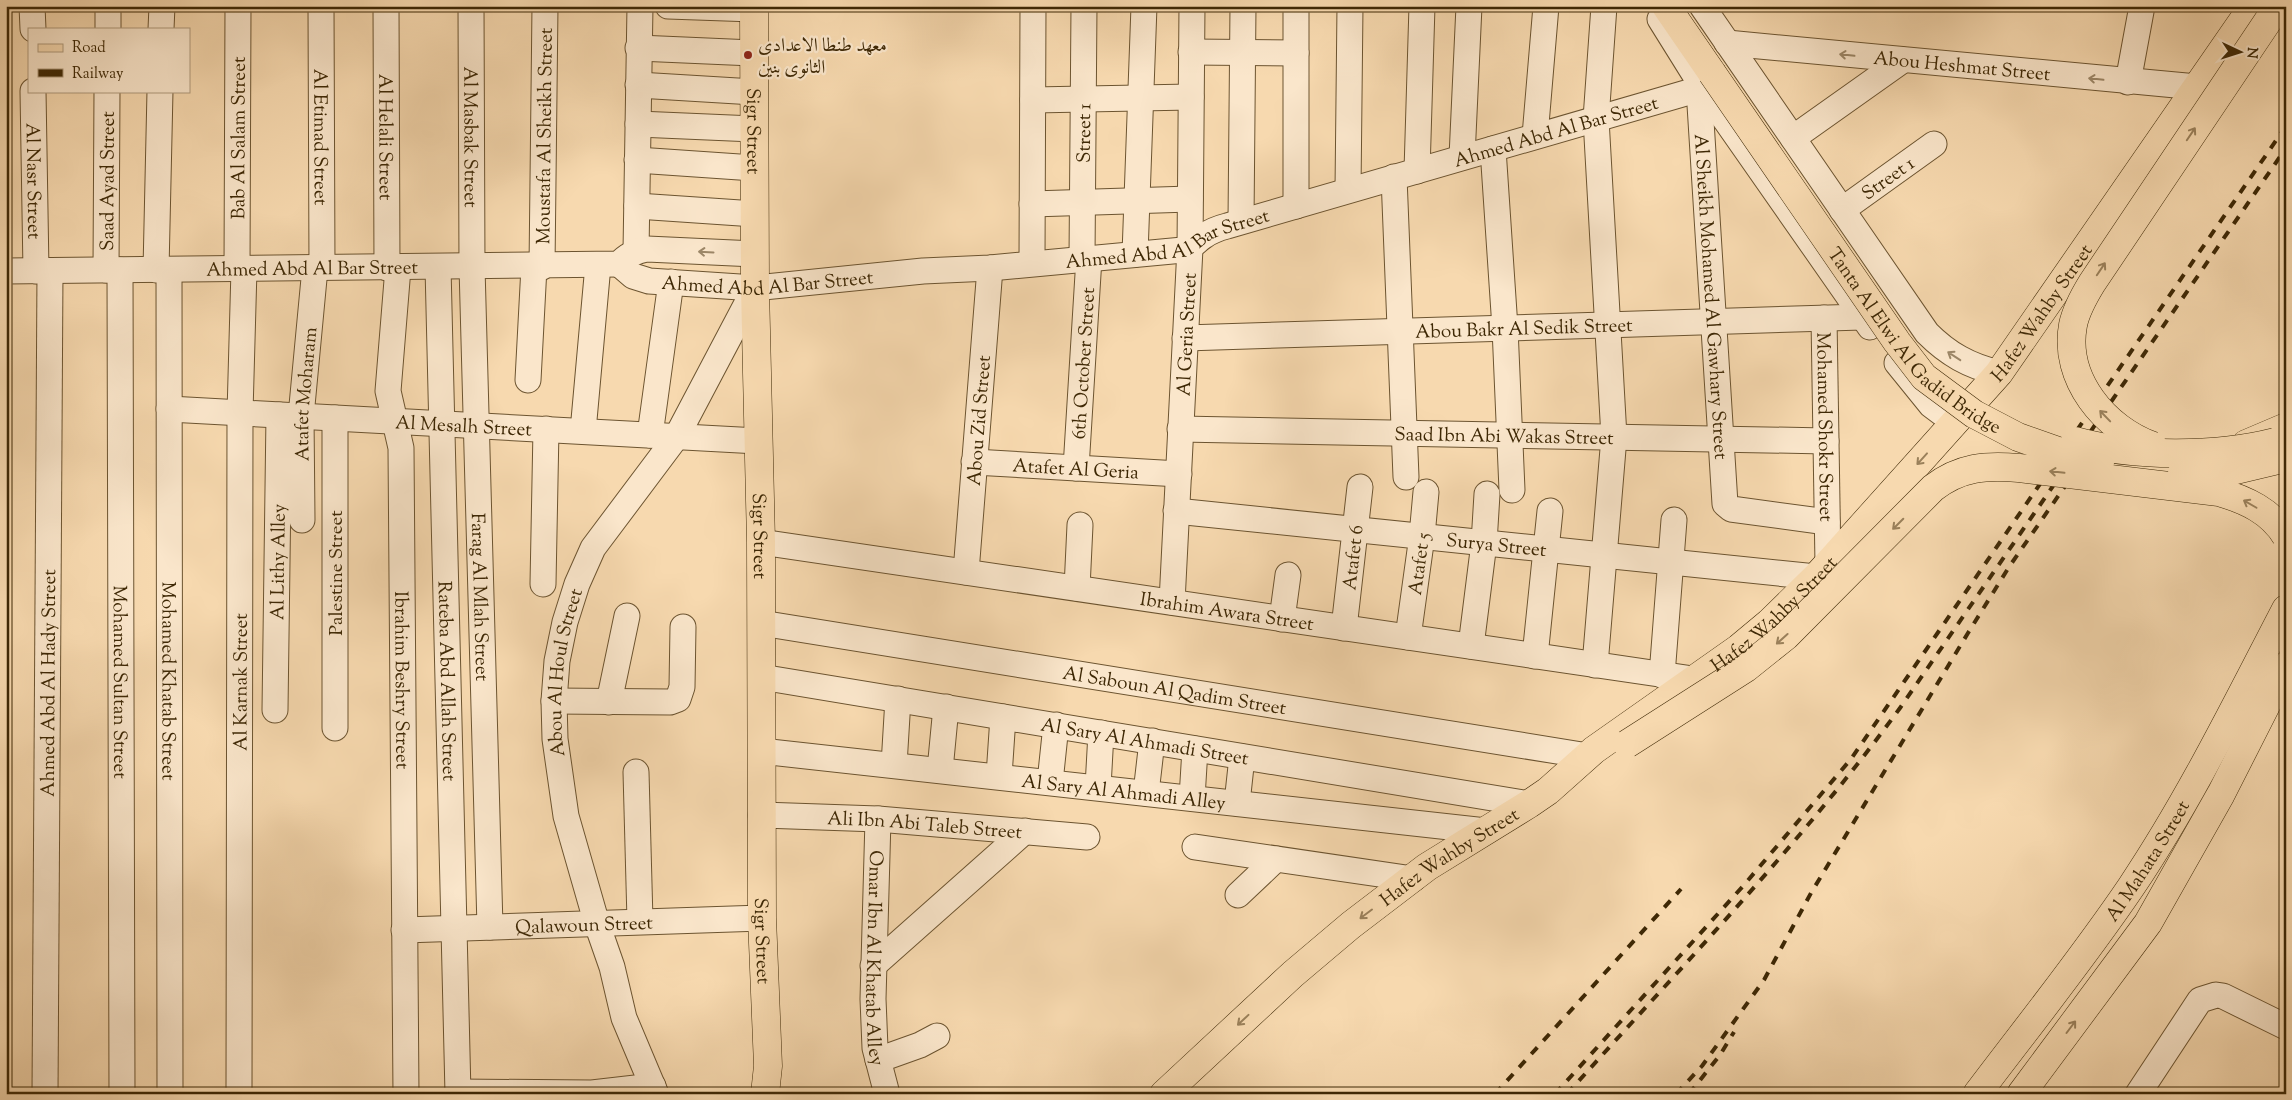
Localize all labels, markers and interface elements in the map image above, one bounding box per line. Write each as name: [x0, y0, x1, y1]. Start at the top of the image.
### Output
street label: Moustafa Al Sheikh Street: [531, 27, 561, 245]
legend: [28, 28, 190, 92]
north arrow: [2214, 28, 2264, 78]
place label: معهد طنطا الاعدادى الثانوى بنين: [758, 33, 887, 82]
text: Road: [72, 38, 106, 59]
street label: Abou Heshmat Street: [1872, 46, 2052, 89]
text: N: [2241, 46, 2261, 59]
marker: معهد طنطا الاعدادى الثانوى بنين: [742, 49, 754, 61]
one-way arrow: [1839, 50, 1855, 60]
street label: Bab Al Salam Street: [226, 56, 254, 220]
text: Railway: [72, 64, 124, 85]
street label: Al Masbak Street: [455, 66, 483, 208]
street label: Al Etimad Street: [305, 69, 333, 206]
street label: Al Helali Street: [370, 74, 398, 201]
one-way arrow: [2088, 74, 2104, 84]
street label: Sigr Street: [738, 88, 766, 175]
street label: Ahmed Abd Al Bar Street: [1451, 91, 1662, 176]
street label: Street 1: [1072, 103, 1099, 163]
street label: Saad Ayad Street: [95, 111, 123, 251]
street label: Al Nasr Street: [18, 123, 46, 240]
one-way arrow: [2186, 127, 2196, 141]
street label: Al Sheikh Mohamed Al Gawhary Street: [1686, 133, 1733, 461]
street label: Street 1: [1857, 151, 1921, 208]
street label: Ahmed Abd Al Bar Street: [1064, 203, 1273, 277]
street label: Hafez Wahby Street: [1986, 239, 2101, 389]
street label: Tanta Al Elwi Al Gadid Bridge: [1820, 243, 2005, 442]
one-way arrow: [699, 247, 715, 256]
street label: Ahmed Abd Al Bar Street: [206, 255, 419, 285]
one-way arrow: [2096, 263, 2106, 277]
street label: Ahmed Abd Al Bar Street: [661, 265, 875, 304]
street label: Al Geria Street: [1171, 272, 1205, 397]
street label: 6th October Street: [1067, 286, 1103, 440]
street label: Abou Bakr Al Sedik Street: [1415, 313, 1634, 347]
street label: Atafet Moharam: [290, 326, 325, 462]
street label: Mohamed Shokr Street: [1808, 332, 1838, 522]
one-way arrow: [1947, 350, 1961, 360]
street label: Abou Zid Street: [962, 354, 999, 487]
street label: Al Mesalh Street: [394, 410, 533, 445]
one-way arrow: [2100, 410, 2112, 422]
street label: Saad Ibn Abi Wakas Street: [1394, 422, 1614, 453]
one-way arrow: [1917, 452, 1928, 465]
street label: Atafet Al Geria: [1012, 453, 1140, 488]
one-way arrow: [2049, 467, 2065, 477]
street label: Sigr Street: [744, 493, 772, 580]
one-way arrow: [2244, 498, 2258, 508]
street label: Al Lithy Alley: [265, 503, 294, 620]
street label: Palestine Street: [324, 510, 351, 636]
street label: Farag Al Mlah Street: [463, 512, 494, 682]
one-way arrow: [1892, 518, 1904, 530]
street label: Atafet 6: [1337, 524, 1372, 592]
street label: Surya Street: [1445, 528, 1548, 565]
street label: Atafet 5: [1403, 531, 1438, 597]
street label: Hafez Wahby Street: [1706, 551, 1845, 680]
street label: Ahmed Abd Al Hady Street: [36, 569, 64, 797]
street label: Rateba Abd Allah Street: [430, 581, 461, 782]
street label: Mohamed Khatab Street: [153, 582, 181, 781]
street label: Mohamed Sultan Street: [105, 585, 132, 779]
street label: Abou Al Houl Street: [543, 585, 591, 758]
street label: Ibrahim Awara Street: [1138, 587, 1316, 639]
street label: Ibrahim Beshry Street: [386, 591, 414, 770]
street label: Al Karnak Street: [229, 613, 256, 751]
one-way arrow: [1776, 633, 1789, 645]
street label: Al Saboun Al Qadim Street: [1061, 661, 1289, 723]
street label: Al Sary Al Ahmadi Street: [1038, 712, 1251, 773]
street label: Al Sary Al Ahmadi Alley: [1020, 769, 1227, 818]
street label: Al Mahata Street: [2100, 796, 2198, 928]
street label: Hafez Wahby Street: [1375, 802, 1526, 914]
street label: Ali Ibn Abi Taleb Street: [827, 806, 1024, 847]
street label: Omar Ibn Al Khatab Alley: [857, 850, 890, 1070]
street label: Sigr Street: [746, 898, 776, 985]
one-way arrow: [1359, 909, 1373, 919]
street label: Qalawoun Street: [515, 911, 654, 942]
one-way arrow: [1237, 1014, 1250, 1026]
one-way arrow: [2066, 1021, 2077, 1034]

